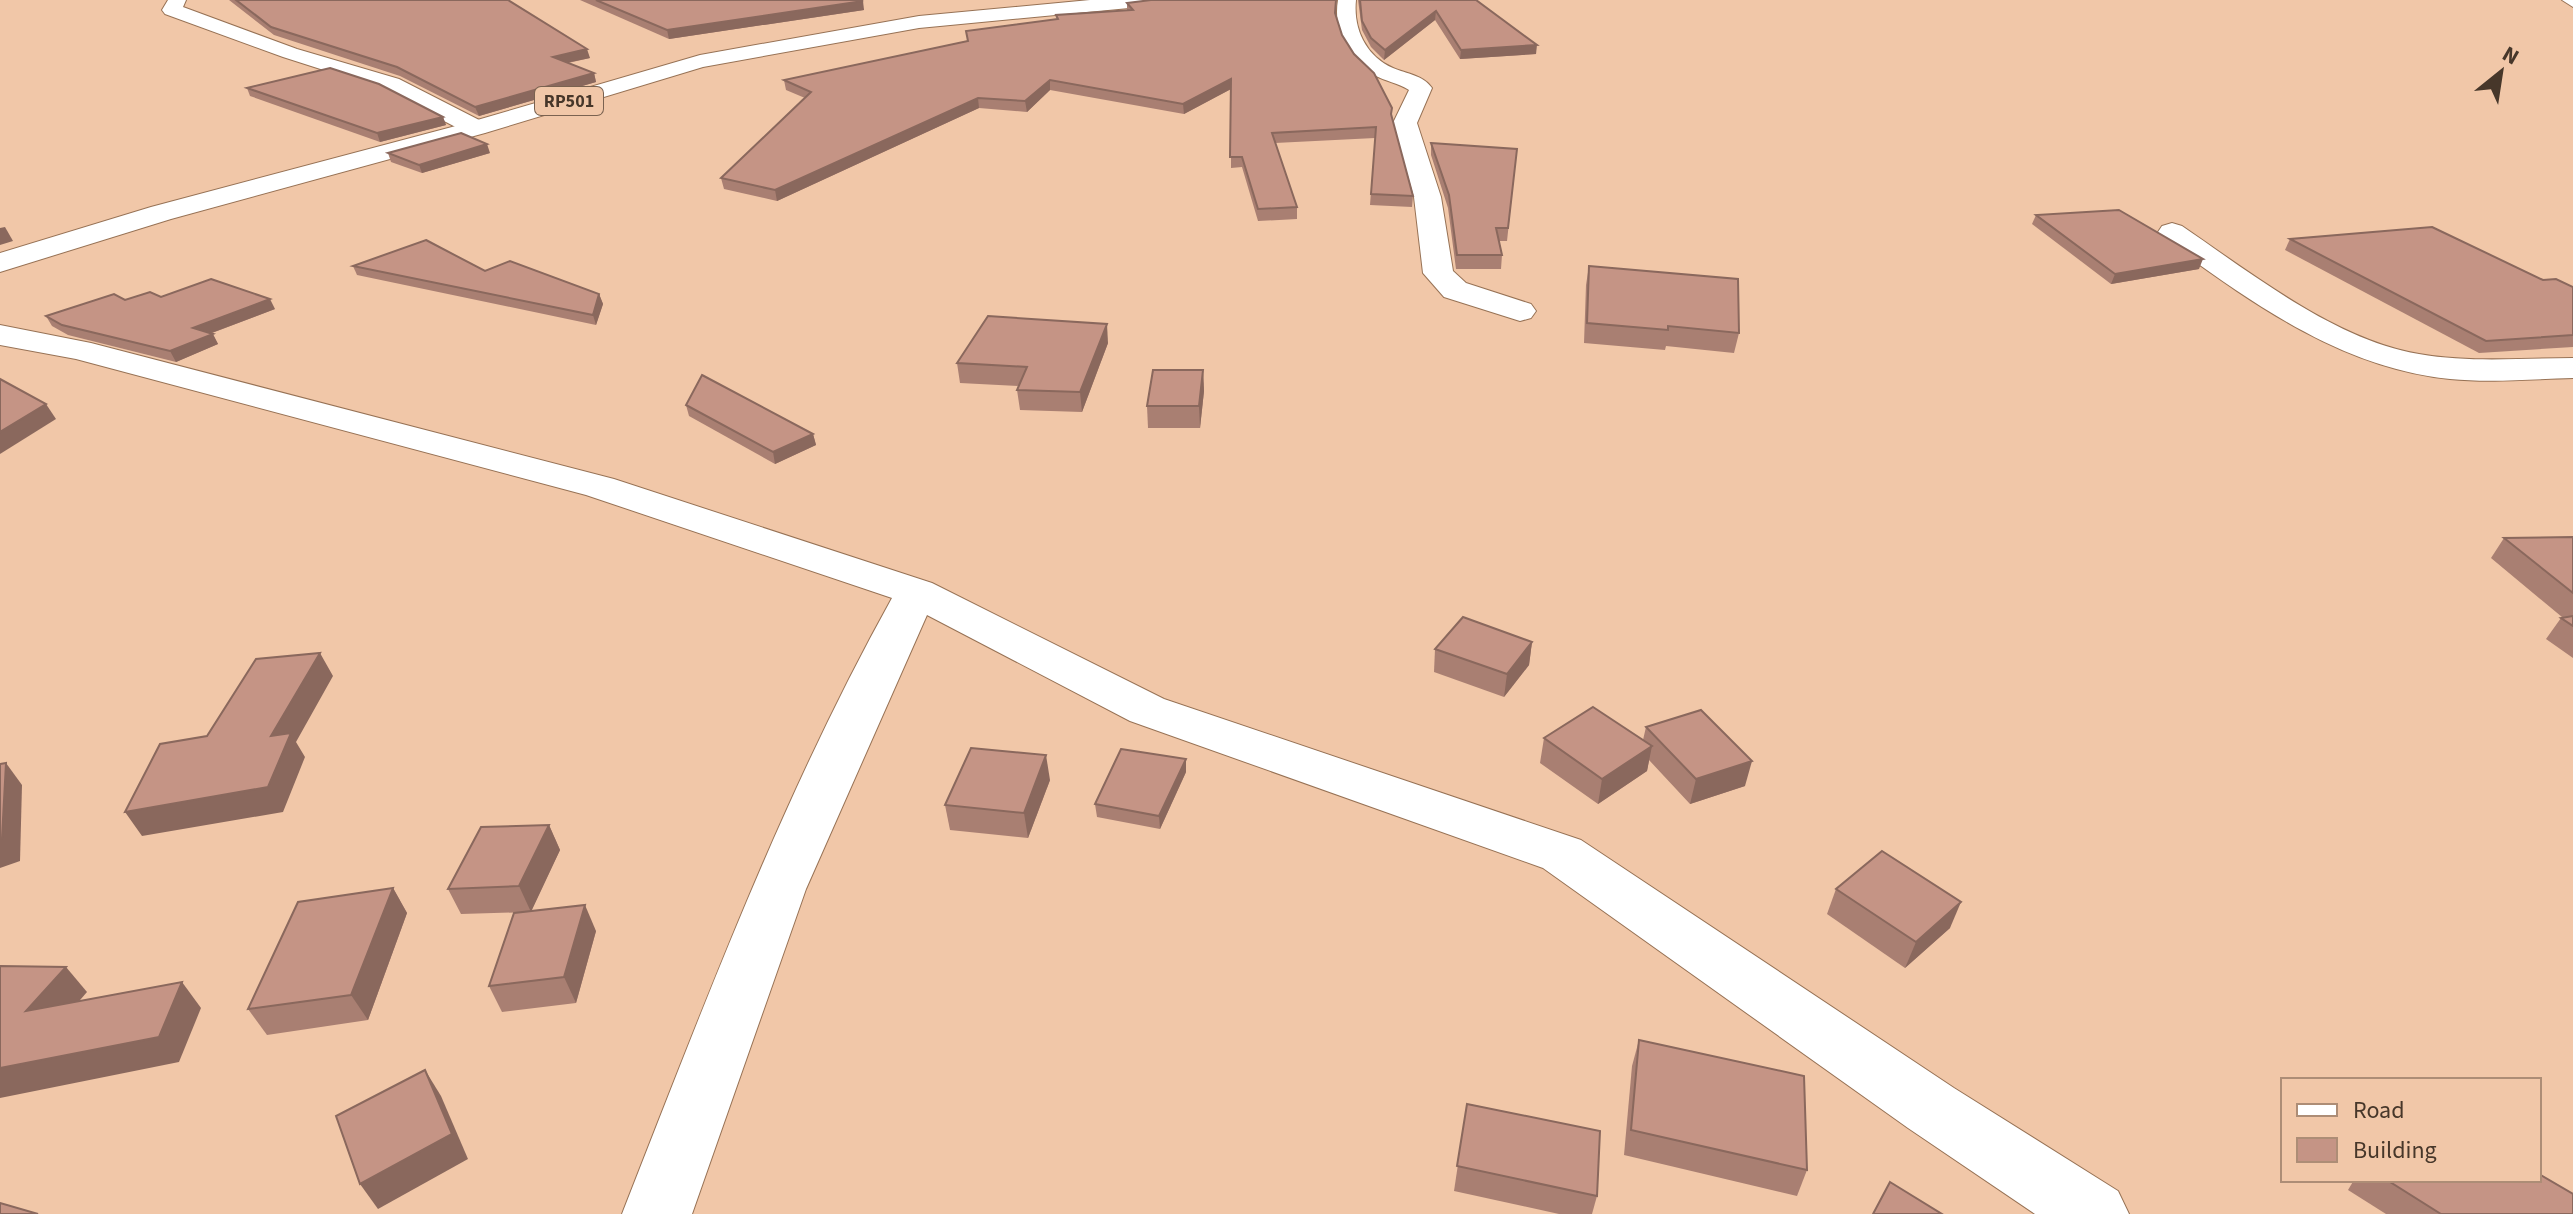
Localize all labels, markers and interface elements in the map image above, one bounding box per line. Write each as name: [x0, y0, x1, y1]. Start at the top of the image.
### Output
north arrow: [2461, 32, 2541, 112]
text: N: [2496, 38, 2525, 73]
road number: RP501: [535, 87, 603, 115]
legend: [2281, 1078, 2541, 1182]
text: Road: [2353, 1093, 2405, 1128]
text: Building: [2353, 1133, 2437, 1168]

